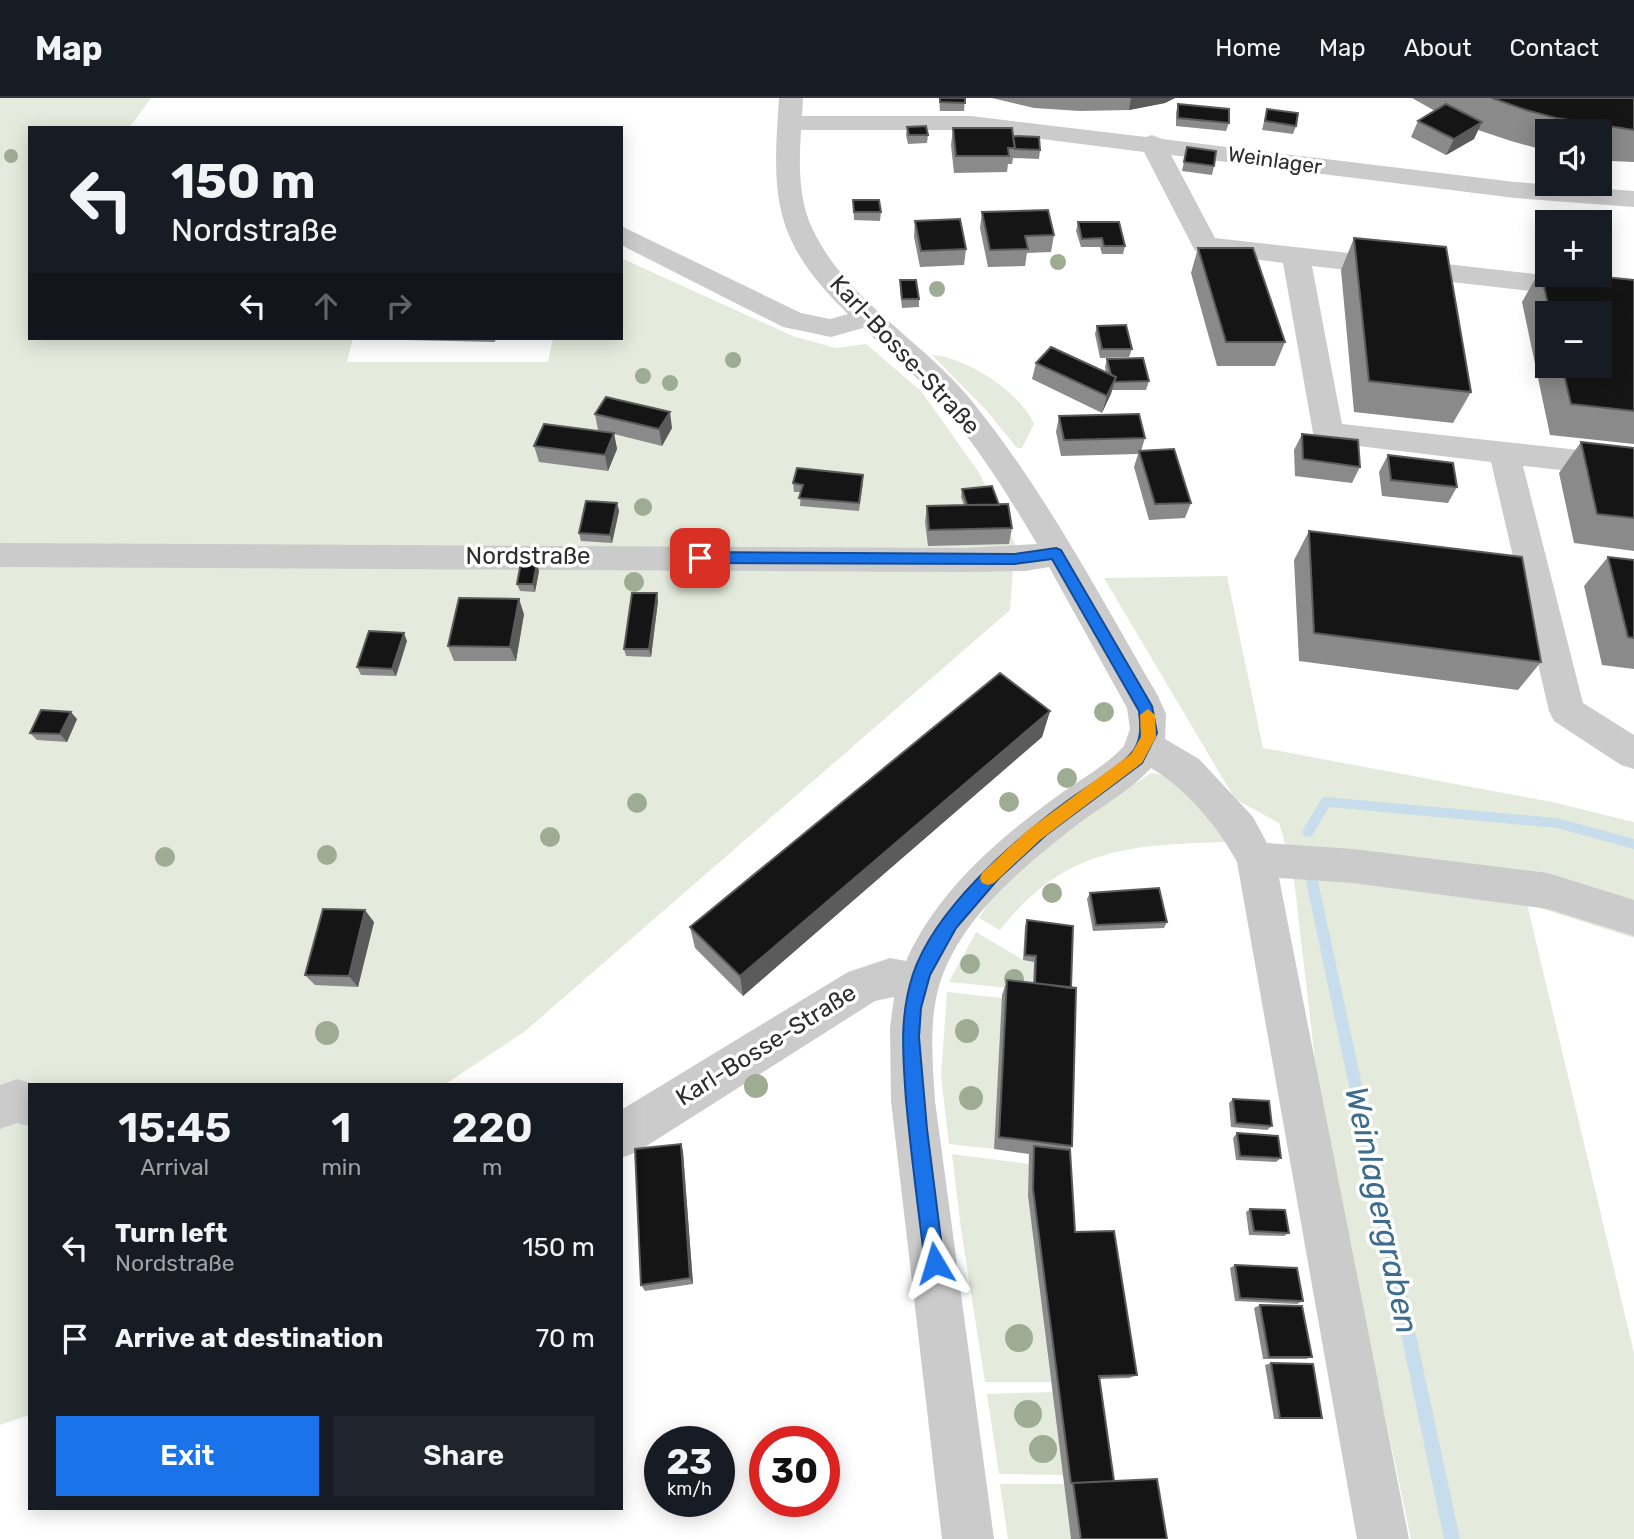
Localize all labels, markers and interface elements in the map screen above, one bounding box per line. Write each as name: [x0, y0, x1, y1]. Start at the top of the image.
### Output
text: Map: [35, 29, 103, 68]
text: Home: [1215, 34, 1281, 62]
text: Map: [1319, 34, 1366, 62]
text: About: [1404, 34, 1472, 62]
text: Contact: [1510, 34, 1599, 62]
map controls: [1535, 119, 1612, 378]
button: sound: [1535, 119, 1612, 196]
street label: Weinlager: [1226, 141, 1324, 179]
text: 150 m: [171, 152, 316, 210]
icon: left: [56, 154, 147, 245]
button: +: [1535, 210, 1612, 287]
text: Nordstraße: [171, 211, 338, 249]
street label: Karl-Bosse-Straße: [824, 270, 986, 440]
icon: left: [234, 287, 272, 325]
icon: ahead: [307, 287, 345, 325]
icon: right: [380, 287, 418, 325]
button: −: [1535, 301, 1612, 378]
pin: [670, 528, 730, 588]
icon: arrive: [681, 539, 719, 577]
street label: Nordstraße: [466, 542, 590, 570]
street label: Karl-Bosse-Straße: [671, 978, 861, 1112]
water label: Weinlagergraben: [1337, 1083, 1427, 1337]
text: 15:45: [118, 1103, 231, 1153]
text: 1: [331, 1103, 351, 1153]
text: 220: [452, 1103, 533, 1153]
text: Arrival: [140, 1153, 209, 1181]
text: min: [321, 1153, 361, 1181]
text: m: [482, 1153, 502, 1181]
text: Turn left: [115, 1218, 227, 1249]
position arrow: [898, 1226, 972, 1300]
icon: left: [56, 1229, 94, 1267]
text: 150 m: [522, 1232, 595, 1263]
text: Nordstraße: [115, 1249, 235, 1277]
icon: arrive: [56, 1320, 94, 1358]
text: Arrive at destination: [115, 1323, 383, 1354]
text: 70 m: [536, 1323, 595, 1354]
button: Exit: [56, 1416, 319, 1496]
button: Share: [333, 1416, 595, 1496]
speed limit sign: 30: [749, 1426, 840, 1517]
text: 23: [667, 1441, 712, 1483]
text: km/h: [667, 1478, 712, 1500]

